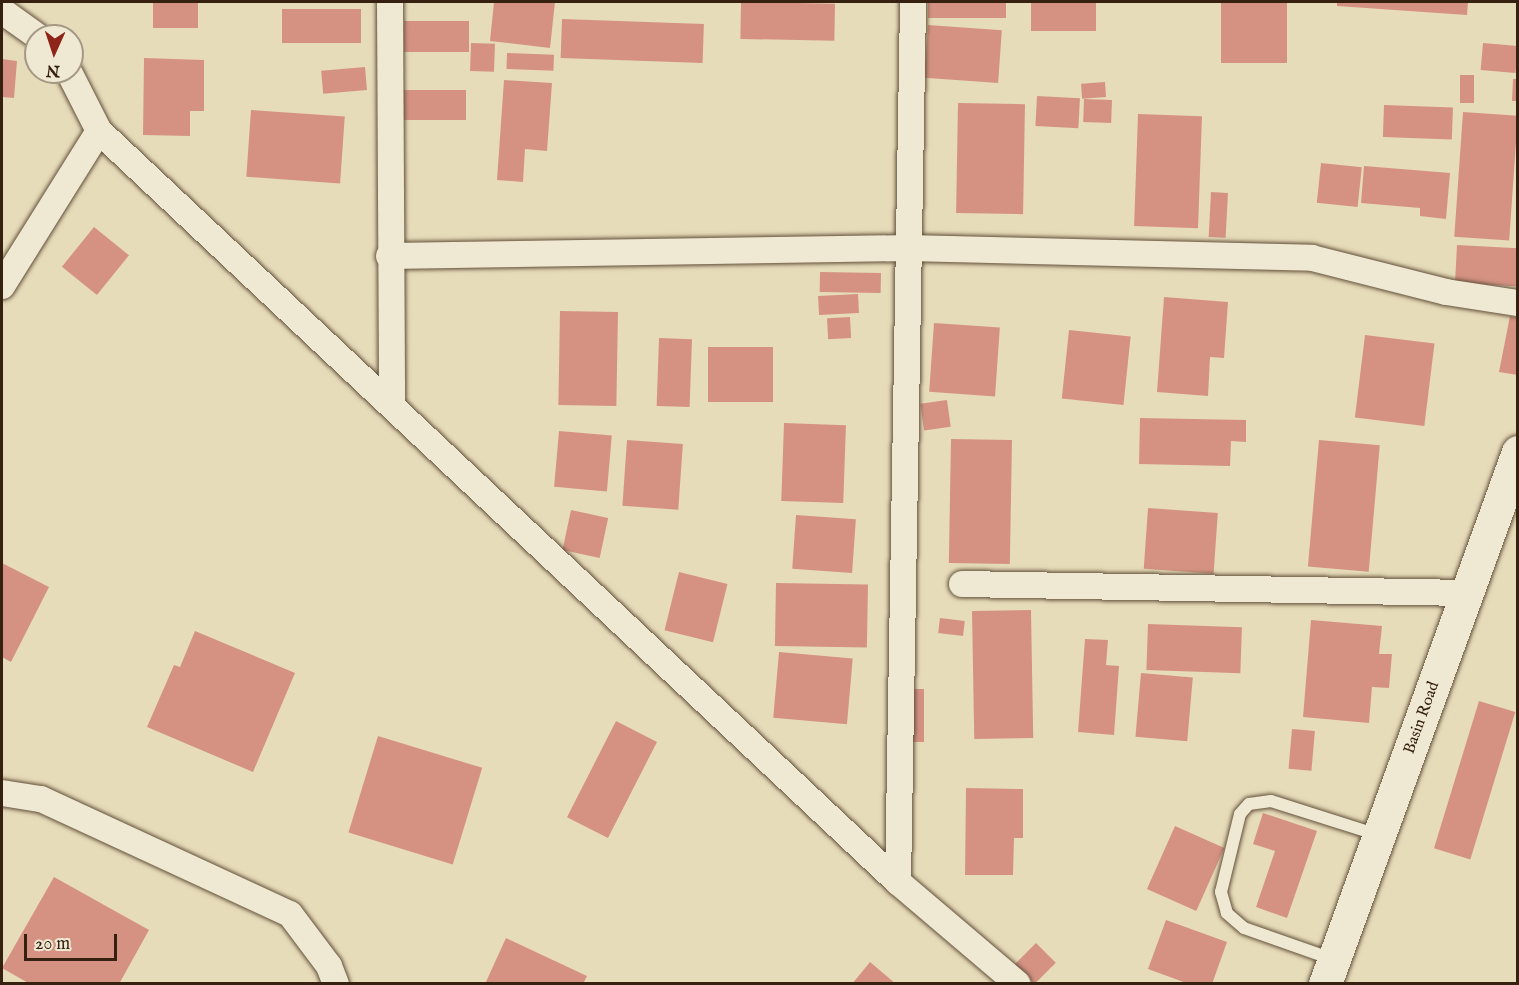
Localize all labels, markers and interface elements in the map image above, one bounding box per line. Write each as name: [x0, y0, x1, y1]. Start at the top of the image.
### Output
north arrow: [24, 24, 84, 84]
text: N: [46, 60, 61, 80]
street label: Basin Road: [1400, 679, 1444, 757]
scale bar: [27, 922, 120, 960]
text: 20 m: [35, 933, 70, 956]

